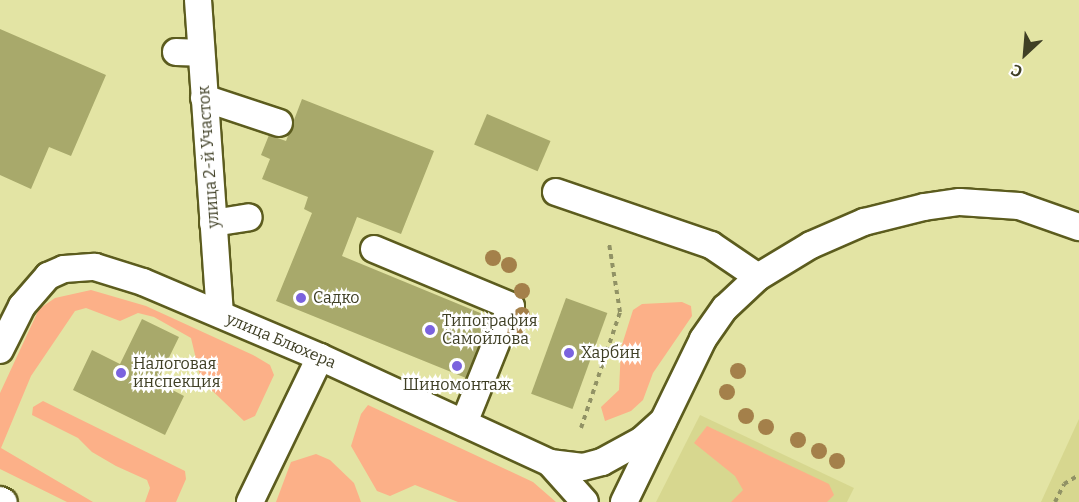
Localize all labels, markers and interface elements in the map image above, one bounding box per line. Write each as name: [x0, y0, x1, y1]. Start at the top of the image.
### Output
north arrow: [995, 24, 1055, 84]
text: С: [1008, 60, 1026, 81]
street label: улица 2-й Участок: [194, 85, 224, 229]
place label: Садко: [313, 288, 360, 308]
marker: Садко: [294, 291, 308, 305]
street label: улица Блюхера: [223, 309, 339, 373]
place label: Типография Самойлова: [442, 311, 538, 349]
marker: Типография Самойлова: [423, 323, 437, 337]
place label: Харбин: [581, 343, 640, 363]
marker: Харбин: [562, 346, 576, 360]
place label: Налоговая инспекция: [133, 354, 221, 392]
marker: Шиномонтаж: [450, 359, 464, 373]
marker: Налоговая инспекция: [114, 366, 128, 380]
place label: Шиномонтаж: [403, 375, 511, 395]

